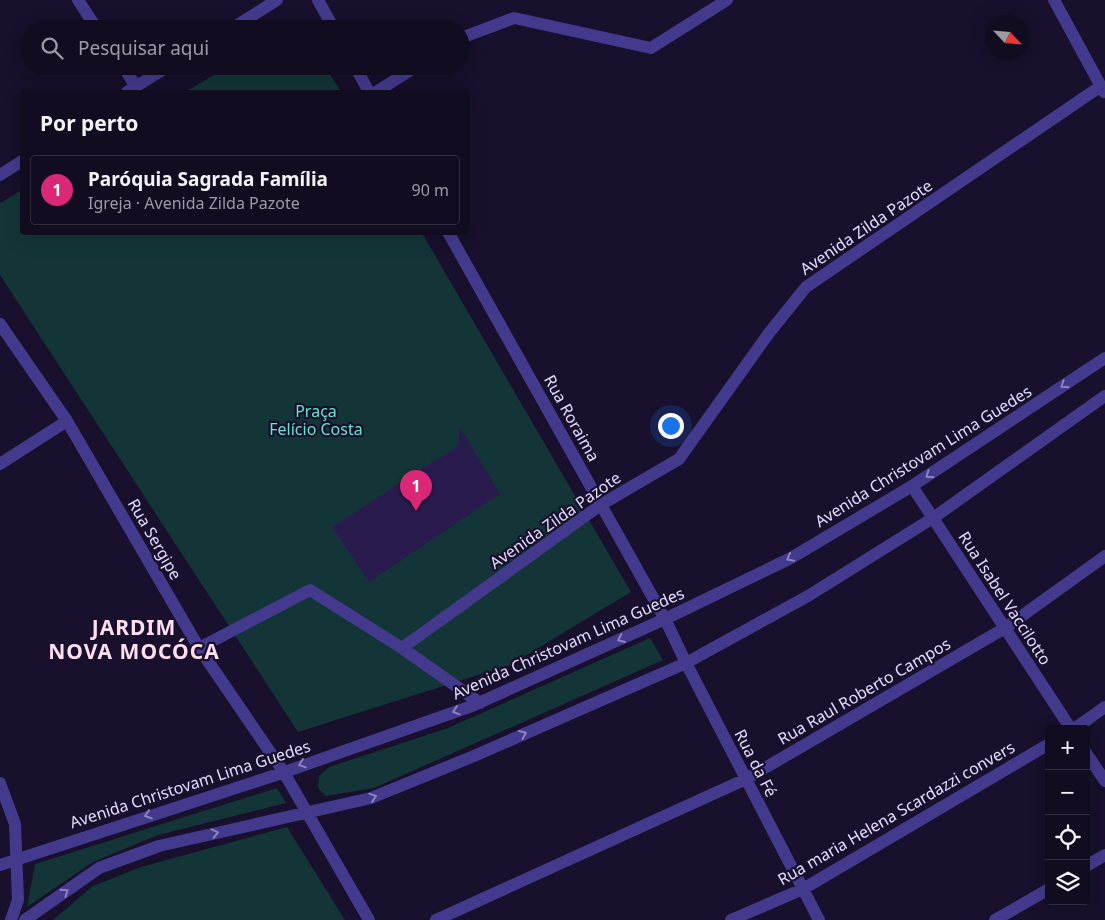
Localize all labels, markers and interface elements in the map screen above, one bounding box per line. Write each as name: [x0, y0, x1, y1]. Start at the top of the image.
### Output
north arrow: [985, 15, 1030, 60]
search box: [20, 20, 470, 75]
icon: search: [38, 34, 66, 62]
text: Pesquisar aqui: [78, 35, 209, 61]
text: Por perto: [40, 109, 138, 137]
text: Paróquia Sagrada Família: [88, 166, 328, 192]
street label: Avenida Zilda Pazote: [795, 174, 937, 280]
text: 1: [52, 179, 62, 201]
text: 90 m: [412, 179, 449, 201]
text: Igreja · Avenida Zilda Pazote: [88, 192, 300, 214]
street label: Rua Roraima: [539, 371, 605, 465]
one-way arrow: [1061, 379, 1070, 388]
street label: Avenida Christovam Lima Guedes: [810, 380, 1036, 532]
park label: Praça Felício Costa: [269, 400, 363, 440]
your location: [658, 413, 684, 439]
street label: Avenida Zilda Pazote: [485, 466, 625, 574]
one-way arrow: [925, 469, 935, 478]
pin: 1: [400, 470, 432, 511]
street label: Rua Sergipe: [123, 494, 187, 584]
street label: Rua Isabel Vaccilotto: [954, 527, 1056, 669]
one-way arrow: [786, 552, 795, 562]
street label: Avenida Christovam Lima Guedes: [448, 582, 688, 704]
district label: JARDIM NOVA MOCÓCA: [48, 613, 220, 665]
street label: Rua Raul Roberto Campos: [774, 632, 954, 750]
one-way arrow: [617, 633, 626, 644]
one-way arrow: [452, 706, 461, 716]
street label: Rua da Fé: [730, 725, 782, 801]
map controls: [1045, 725, 1090, 905]
button: +: [1045, 725, 1090, 770]
one-way arrow: [518, 730, 527, 741]
street label: Avenida Christovam Lima Guedes: [67, 735, 313, 833]
street label: Rua maria Helena Scardazzi convers: [773, 736, 1019, 890]
one-way arrow: [299, 758, 307, 768]
button: −: [1045, 770, 1090, 815]
one-way arrow: [368, 792, 377, 802]
one-way arrow: [145, 810, 153, 820]
button: locate: [1045, 815, 1090, 860]
one-way arrow: [210, 828, 219, 839]
button: layers: [1045, 860, 1090, 905]
one-way arrow: [59, 889, 69, 898]

